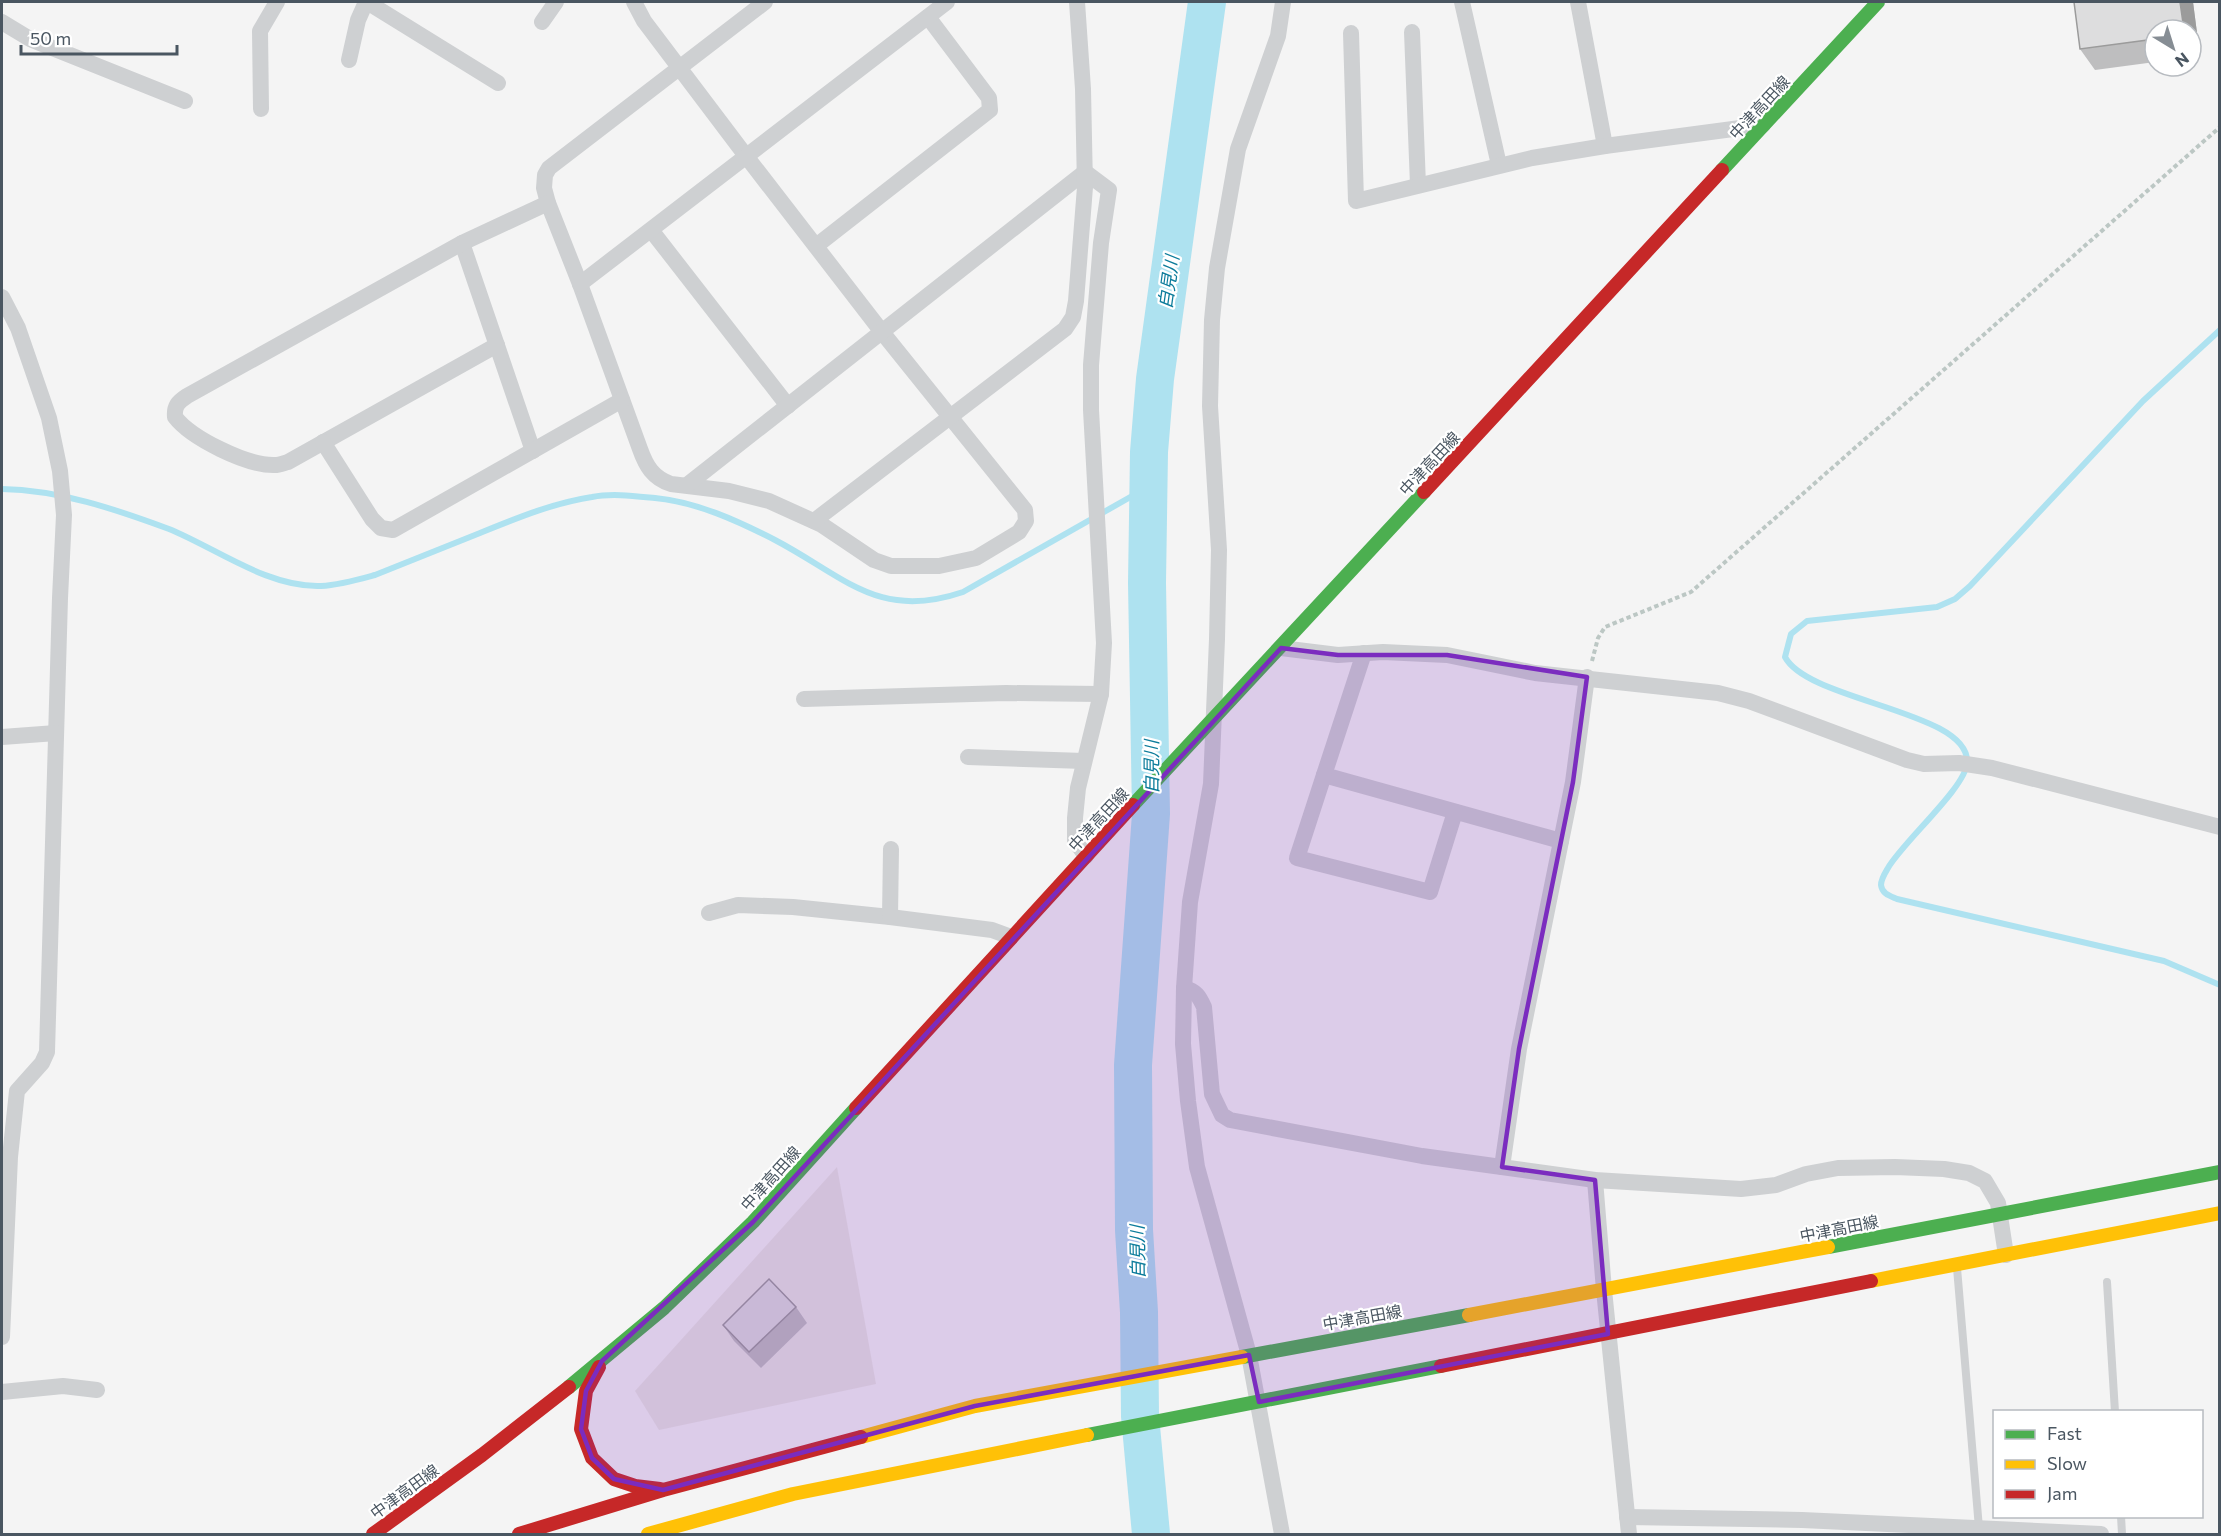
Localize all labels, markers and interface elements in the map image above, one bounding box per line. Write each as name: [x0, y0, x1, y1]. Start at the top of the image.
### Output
scale bar: [21, 18, 177, 56]
north arrow: [2143, 18, 2203, 78]
text: 50 m: [30, 27, 71, 49]
text: N: [2172, 49, 2193, 71]
street label: 中津高田線: [1725, 71, 1793, 143]
water label: 自見川: [1153, 252, 1183, 310]
street label: 中津高田線: [1395, 427, 1463, 499]
water label: 自見川: [1140, 738, 1162, 794]
street label: 中津高田線: [1064, 783, 1132, 855]
street label: 中津高田線: [736, 1142, 804, 1214]
street label: 中津高田線: [1798, 1211, 1880, 1245]
water label: 自見川: [1125, 1223, 1148, 1279]
street label: 中津高田線: [1321, 1301, 1403, 1333]
legend: [1993, 1410, 2203, 1518]
text: Fast: [2047, 1422, 2082, 1444]
text: Slow: [2047, 1452, 2087, 1474]
street label: 中津高田線: [366, 1460, 442, 1522]
text: Jam: [2047, 1482, 2077, 1504]

